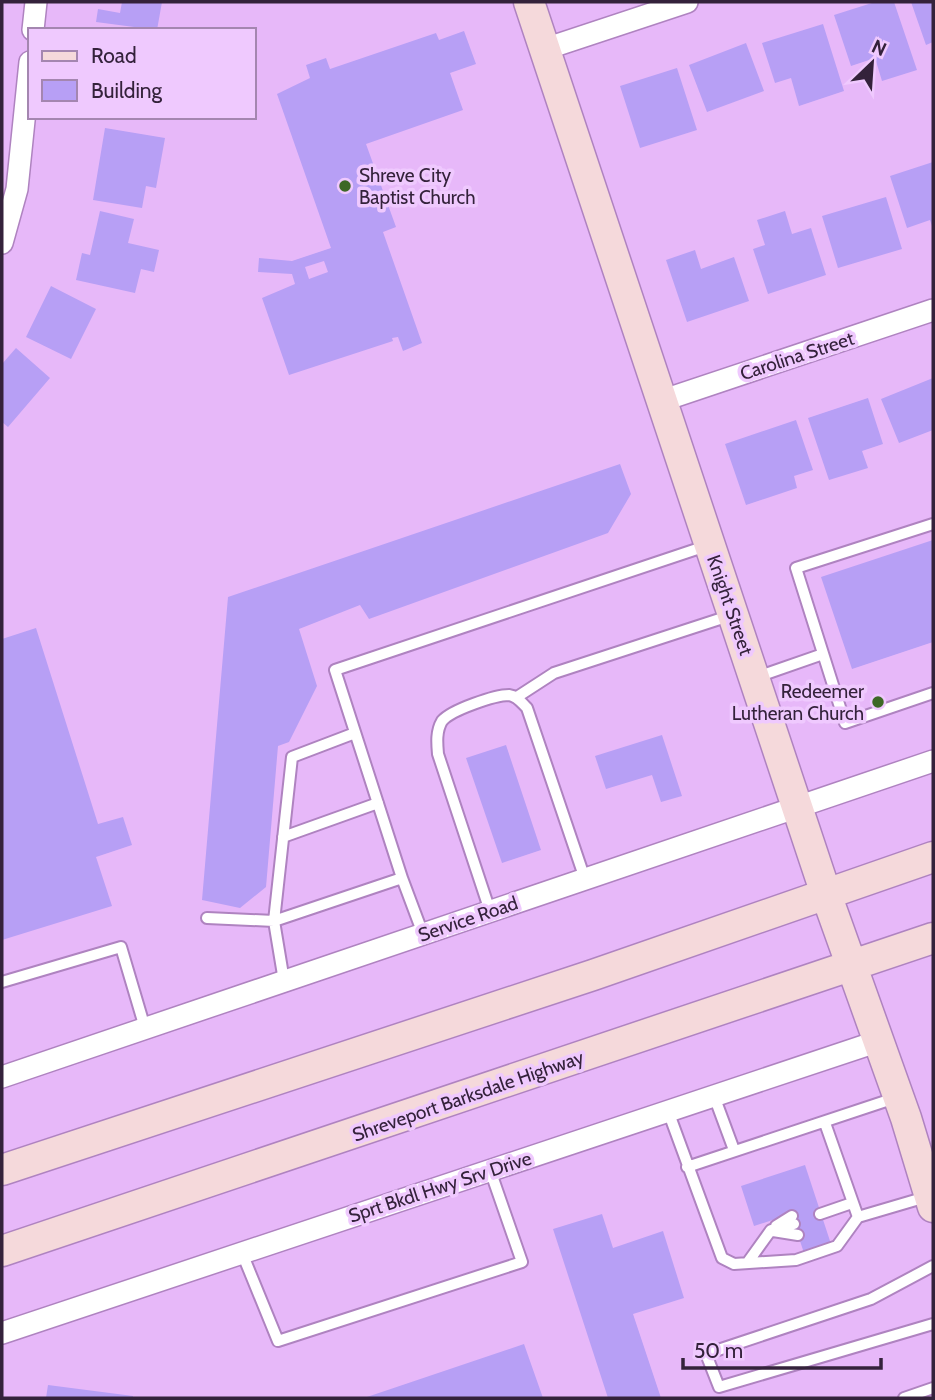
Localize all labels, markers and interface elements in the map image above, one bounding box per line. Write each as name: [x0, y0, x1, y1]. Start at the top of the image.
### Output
legend: [28, 28, 256, 119]
north arrow: [837, 28, 907, 98]
text: N: [868, 35, 890, 61]
text: Road: [91, 43, 137, 68]
text: Building: [91, 78, 163, 103]
place label: Shreve City Baptist Church: [359, 164, 476, 209]
marker: Shreve City Baptist Church: [337, 178, 353, 194]
street label: Carolina Street: [737, 327, 857, 385]
street label: Knight Street: [702, 552, 758, 659]
place label: Redeemer Lutheran Church: [732, 680, 864, 725]
marker: Redeemer Lutheran Church: [870, 694, 886, 710]
street label: Service Road: [415, 891, 521, 947]
street label: Shreveport Barksdale Highway: [349, 1045, 587, 1146]
street label: Sprt Bkdl Hwy Srv Drive: [346, 1146, 535, 1227]
scale bar: [683, 1326, 881, 1370]
text: 50 m: [694, 1338, 743, 1363]

